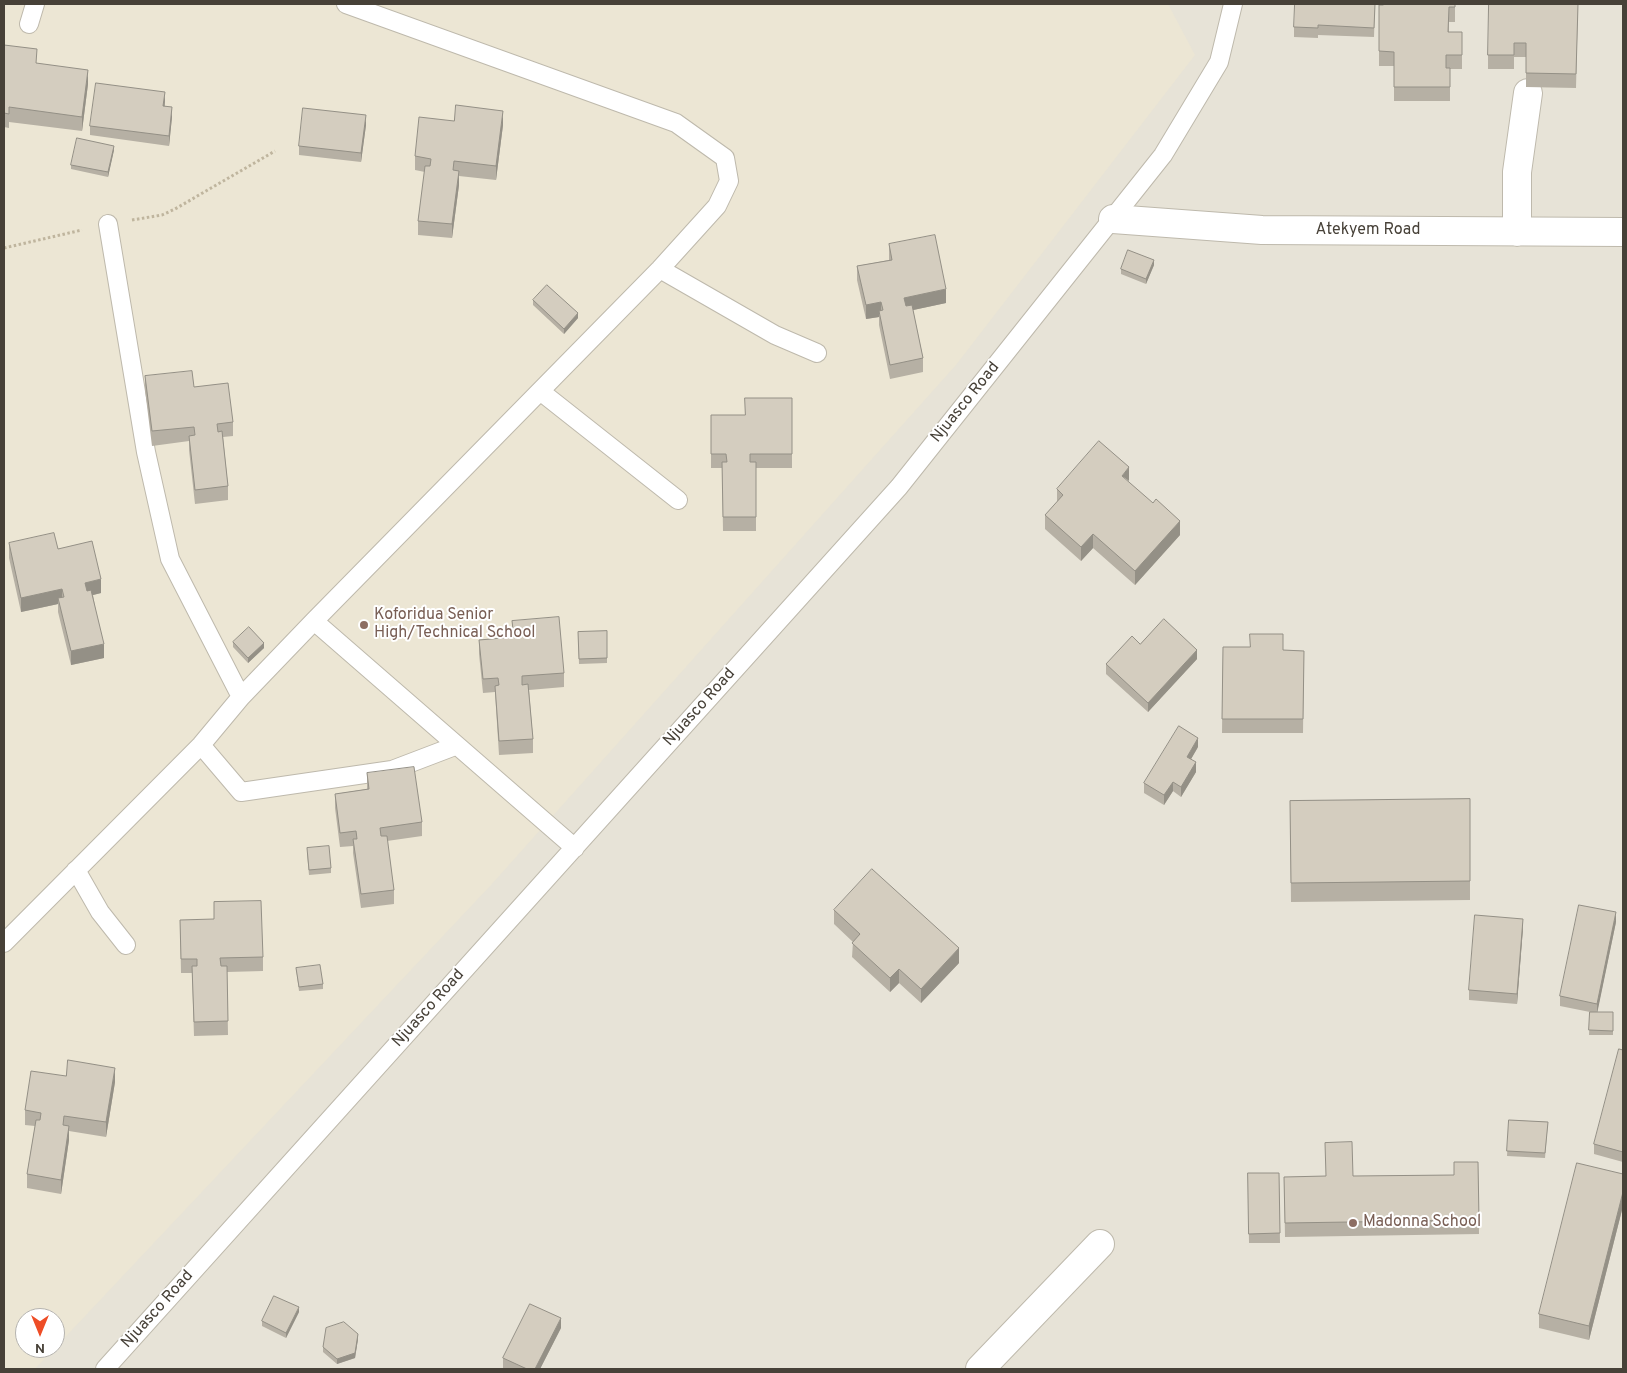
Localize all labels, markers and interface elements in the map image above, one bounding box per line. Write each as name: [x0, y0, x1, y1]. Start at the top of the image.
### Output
street label: Atekyem Road: [1316, 221, 1420, 241]
street label: Njuasco Road: [928, 359, 1004, 447]
place label: Koforidua Senior High/Technical School: [374, 606, 536, 644]
marker: Koforidua Senior High/Technical School: [358, 619, 370, 631]
street label: Njuasco Road: [660, 665, 740, 751]
street label: Njuasco Road: [389, 966, 469, 1052]
place label: Madonna School: [1363, 1213, 1481, 1233]
marker: Madonna School: [1347, 1217, 1359, 1229]
street label: Njuasco Road: [118, 1267, 198, 1353]
north arrow: [15, 1308, 65, 1358]
text: N: [35, 1339, 45, 1356]

